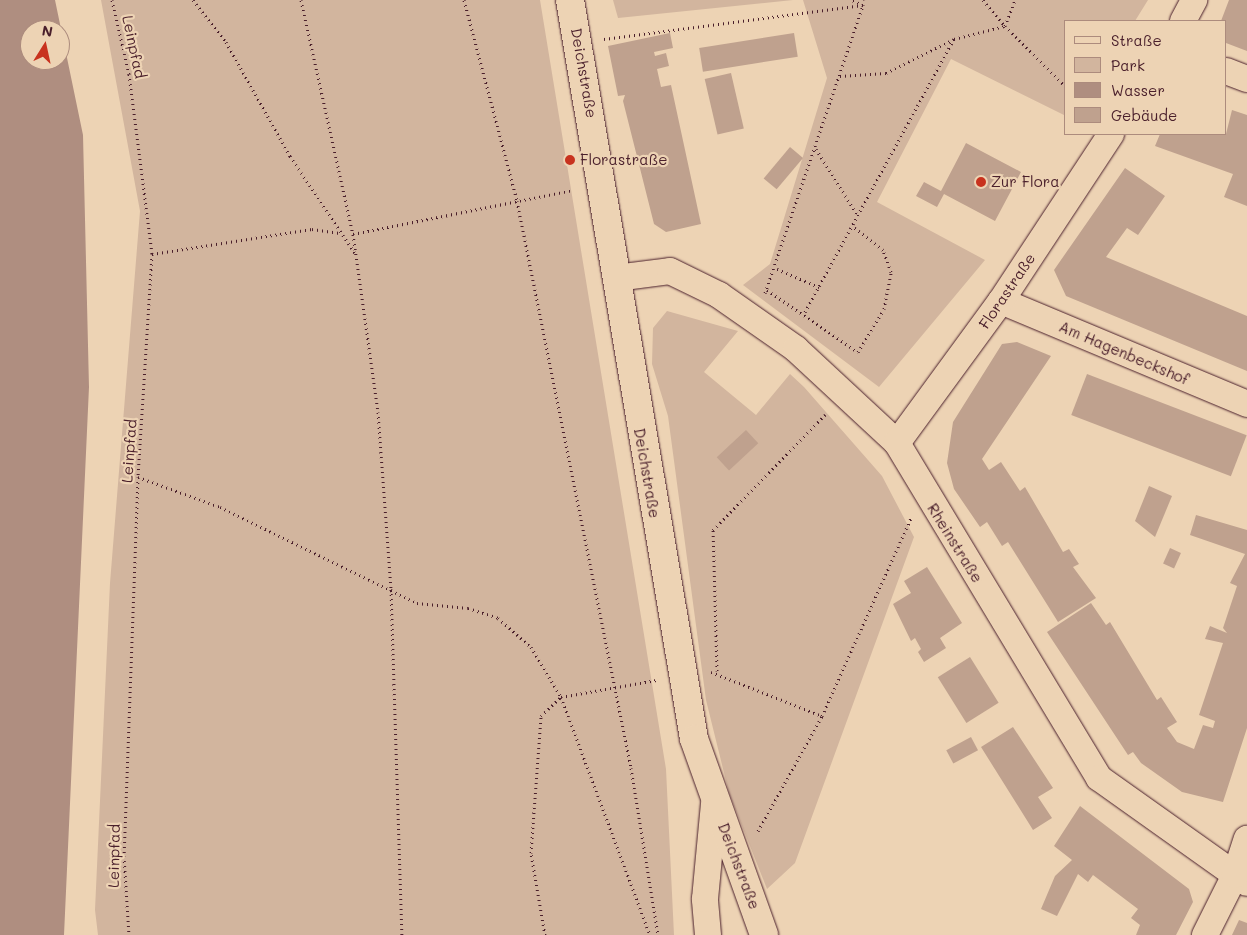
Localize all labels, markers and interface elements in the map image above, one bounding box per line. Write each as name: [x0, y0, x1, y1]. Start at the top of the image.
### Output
street label: Leinpfad: [119, 14, 149, 80]
north arrow: [20, 20, 70, 70]
text: N: [41, 20, 54, 41]
legend: [1064, 20, 1227, 135]
street label: Deichstraße: [567, 27, 601, 119]
text: Straße: [1111, 30, 1162, 50]
text: Park: [1111, 55, 1145, 75]
text: Wasser: [1111, 80, 1165, 100]
text: Gebäude: [1111, 105, 1177, 125]
place label: Florastraße: [580, 151, 667, 169]
marker: Florastraße: [564, 154, 576, 166]
place label: Zur Flora: [991, 173, 1060, 191]
marker: Zur Flora: [975, 176, 987, 188]
street label: Florastraße: [975, 250, 1039, 332]
street label: Am Hagenbeckshof: [1056, 317, 1192, 389]
street label: Leinpfad: [118, 418, 140, 484]
street label: Deichstraße: [630, 427, 664, 519]
street label: Rheinstraße: [924, 500, 986, 586]
street label: Deichstraße: [714, 820, 764, 912]
street label: Leinpfad: [104, 824, 124, 888]

